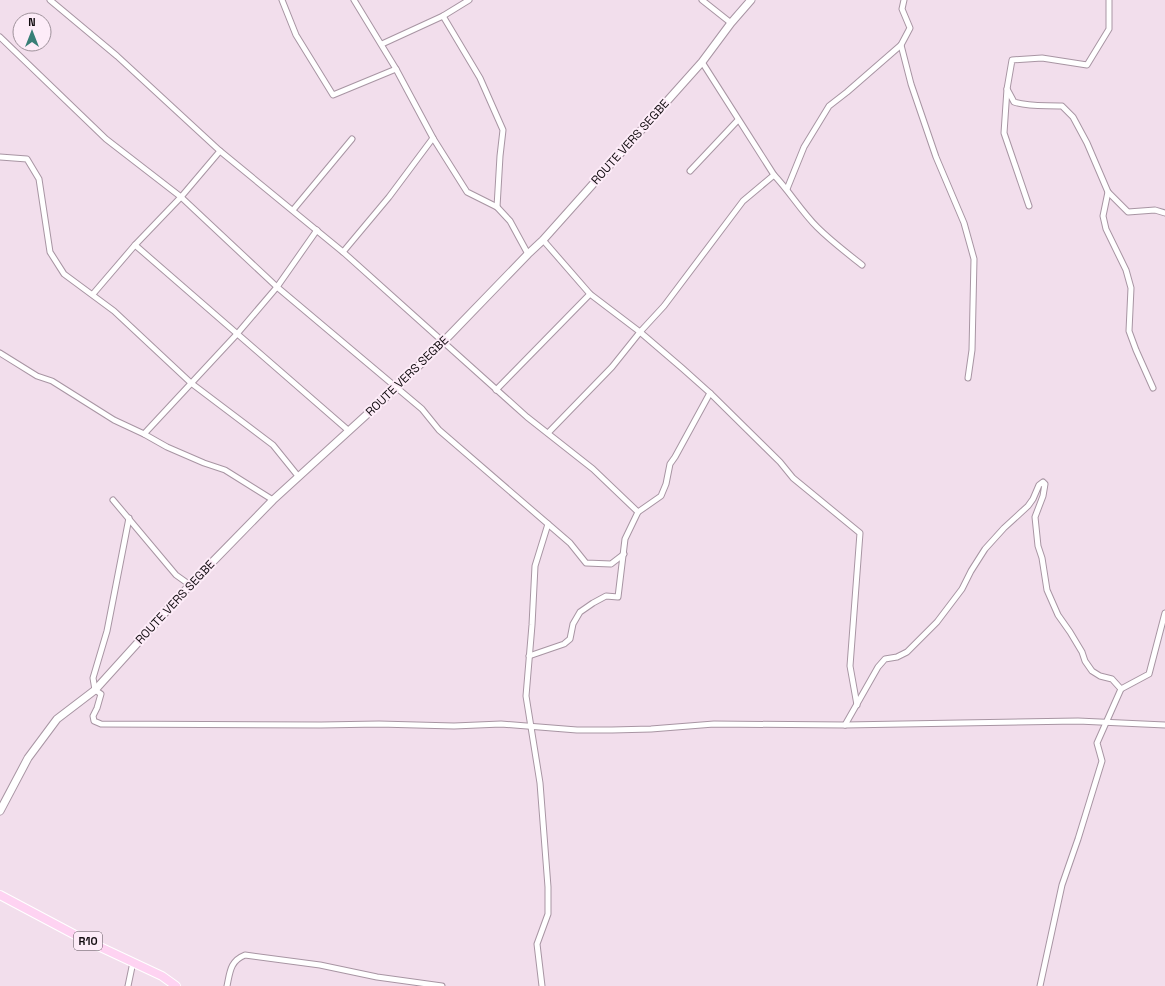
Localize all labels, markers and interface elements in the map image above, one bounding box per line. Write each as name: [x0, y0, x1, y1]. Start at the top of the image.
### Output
north arrow: [12, 12, 52, 52]
text: N: [28, 15, 36, 29]
street label: ROUTE VERS SEGBE: [588, 96, 673, 188]
street label: ROUTE VERS SEGBE: [362, 332, 452, 420]
street label: ROUTE VERS SEGBE: [132, 556, 218, 647]
road number: R10: [74, 932, 102, 950]

